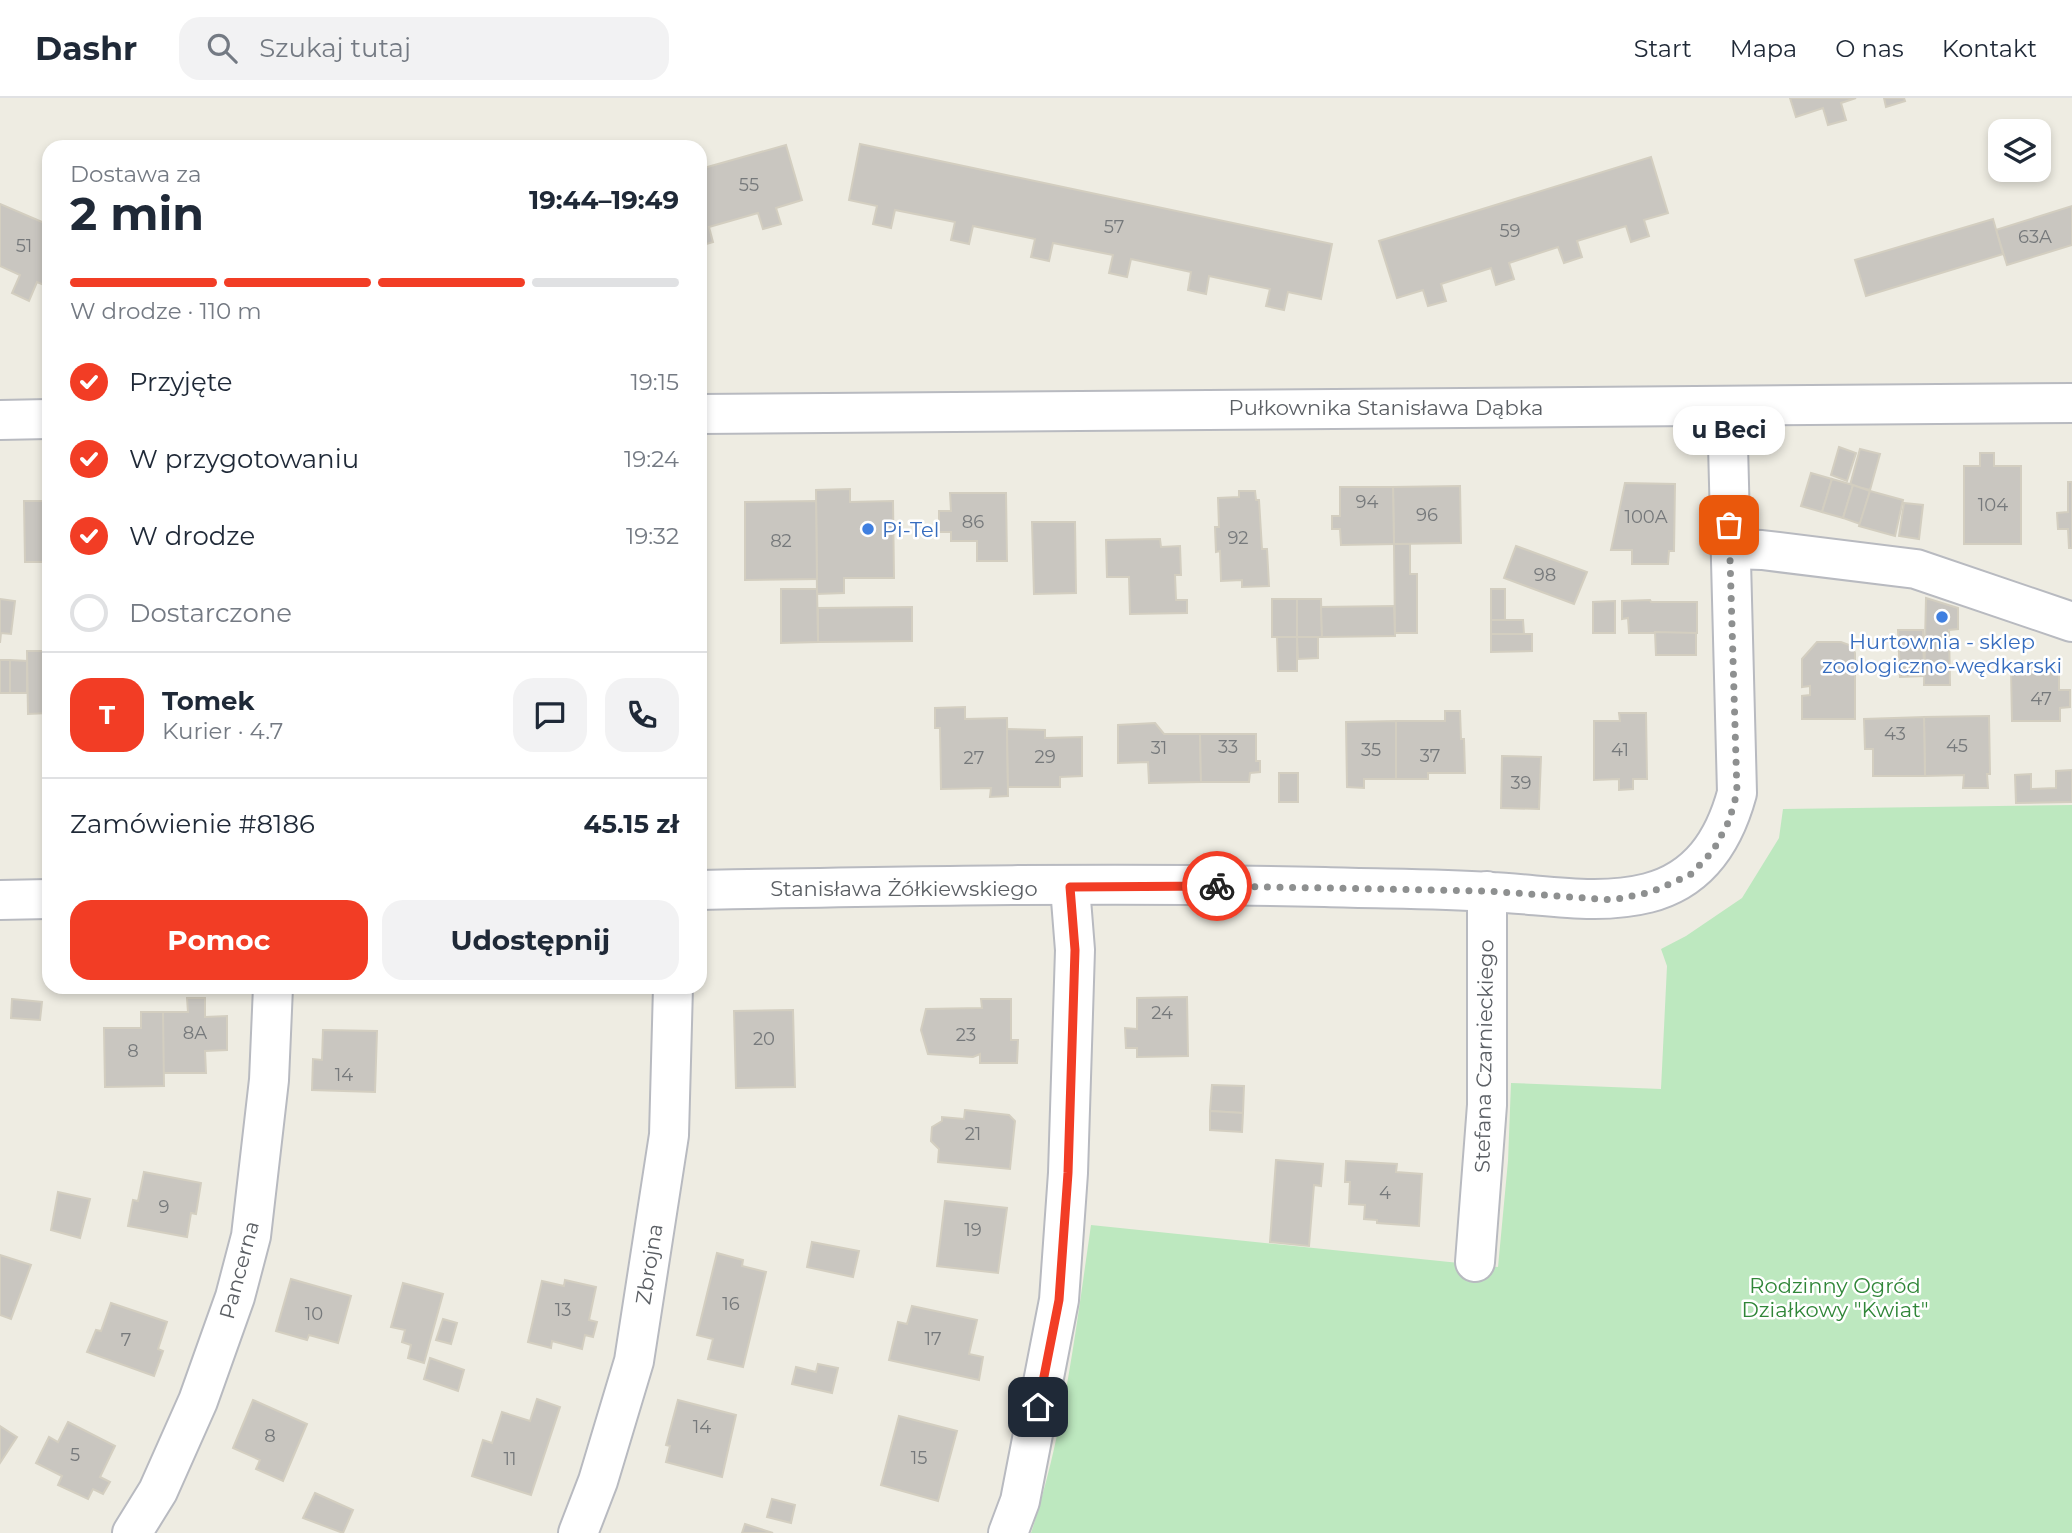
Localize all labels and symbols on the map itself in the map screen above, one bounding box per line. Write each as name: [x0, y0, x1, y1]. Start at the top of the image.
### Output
house number: 55: [739, 174, 759, 196]
house number: 57: [1104, 216, 1124, 238]
house number: 59: [1499, 220, 1521, 242]
house number: 63A: [2018, 226, 2052, 248]
house number: 51: [16, 235, 32, 257]
street label: Pułkownika Stanisława Dąbka: [1229, 395, 1543, 420]
callout: u Beci: [1673, 406, 1785, 455]
house number: 94: [1356, 491, 1379, 513]
house number: 104: [1978, 494, 2008, 516]
pin: [1699, 495, 1759, 555]
house number: 96: [1416, 504, 1438, 526]
house number: 100A: [1624, 506, 1668, 528]
house number: 86: [962, 511, 984, 533]
place label: Pi-Tel: [882, 517, 939, 542]
marker: Pi-Tel: [860, 521, 876, 537]
house number: 92: [1227, 527, 1249, 549]
house number: 82: [770, 530, 792, 552]
house number: 98: [1534, 564, 1556, 586]
marker: Hurtownia - sklep zoologiczno-wędkarski: [1934, 609, 1950, 625]
place label: Hurtownia - sklep zoologiczno-wędkarski: [1822, 629, 2062, 678]
house number: 47: [2030, 688, 2052, 710]
house number: 43: [1884, 723, 1906, 745]
house number: 45: [1946, 735, 1968, 757]
house number: 33: [1218, 736, 1238, 758]
house number: 31: [1151, 737, 1167, 759]
house number: 35: [1361, 739, 1381, 761]
house number: 41: [1611, 739, 1629, 761]
house number: 37: [1420, 745, 1440, 767]
house number: 29: [1034, 746, 1056, 768]
house number: 27: [964, 747, 984, 769]
house number: 39: [1510, 772, 1532, 794]
courier: [1182, 851, 1252, 921]
street label: Stanisława Żółkiewskiego: [770, 876, 1038, 901]
street label: Stefana Czarnieckiego: [1469, 939, 1499, 1173]
house number: 24: [1151, 1002, 1173, 1024]
house number: 8A: [183, 1022, 207, 1044]
house number: 23: [956, 1024, 976, 1046]
house number: 20: [753, 1028, 775, 1050]
house number: 8: [127, 1040, 139, 1062]
house number: 14: [335, 1064, 353, 1086]
house number: 21: [965, 1123, 981, 1145]
house number: 4: [1379, 1182, 1391, 1204]
house number: 9: [159, 1196, 170, 1218]
street label: Pancerna: [214, 1218, 264, 1322]
house number: 19: [964, 1219, 982, 1241]
street label: Zbrojna: [630, 1222, 668, 1306]
park label: Rodzinny Ogród Działkowy "Kwiat": [1741, 1273, 1929, 1322]
house number: 16: [722, 1293, 740, 1315]
house number: 13: [555, 1299, 571, 1321]
house number: 10: [305, 1303, 323, 1325]
house number: 17: [924, 1328, 942, 1350]
house number: 7: [121, 1329, 131, 1351]
pin: [1008, 1377, 1068, 1437]
house number: 14: [693, 1416, 711, 1438]
house number: 8: [264, 1425, 276, 1447]
house number: 5: [70, 1444, 80, 1466]
house number: 15: [911, 1447, 927, 1469]
house number: 11: [504, 1448, 517, 1470]

